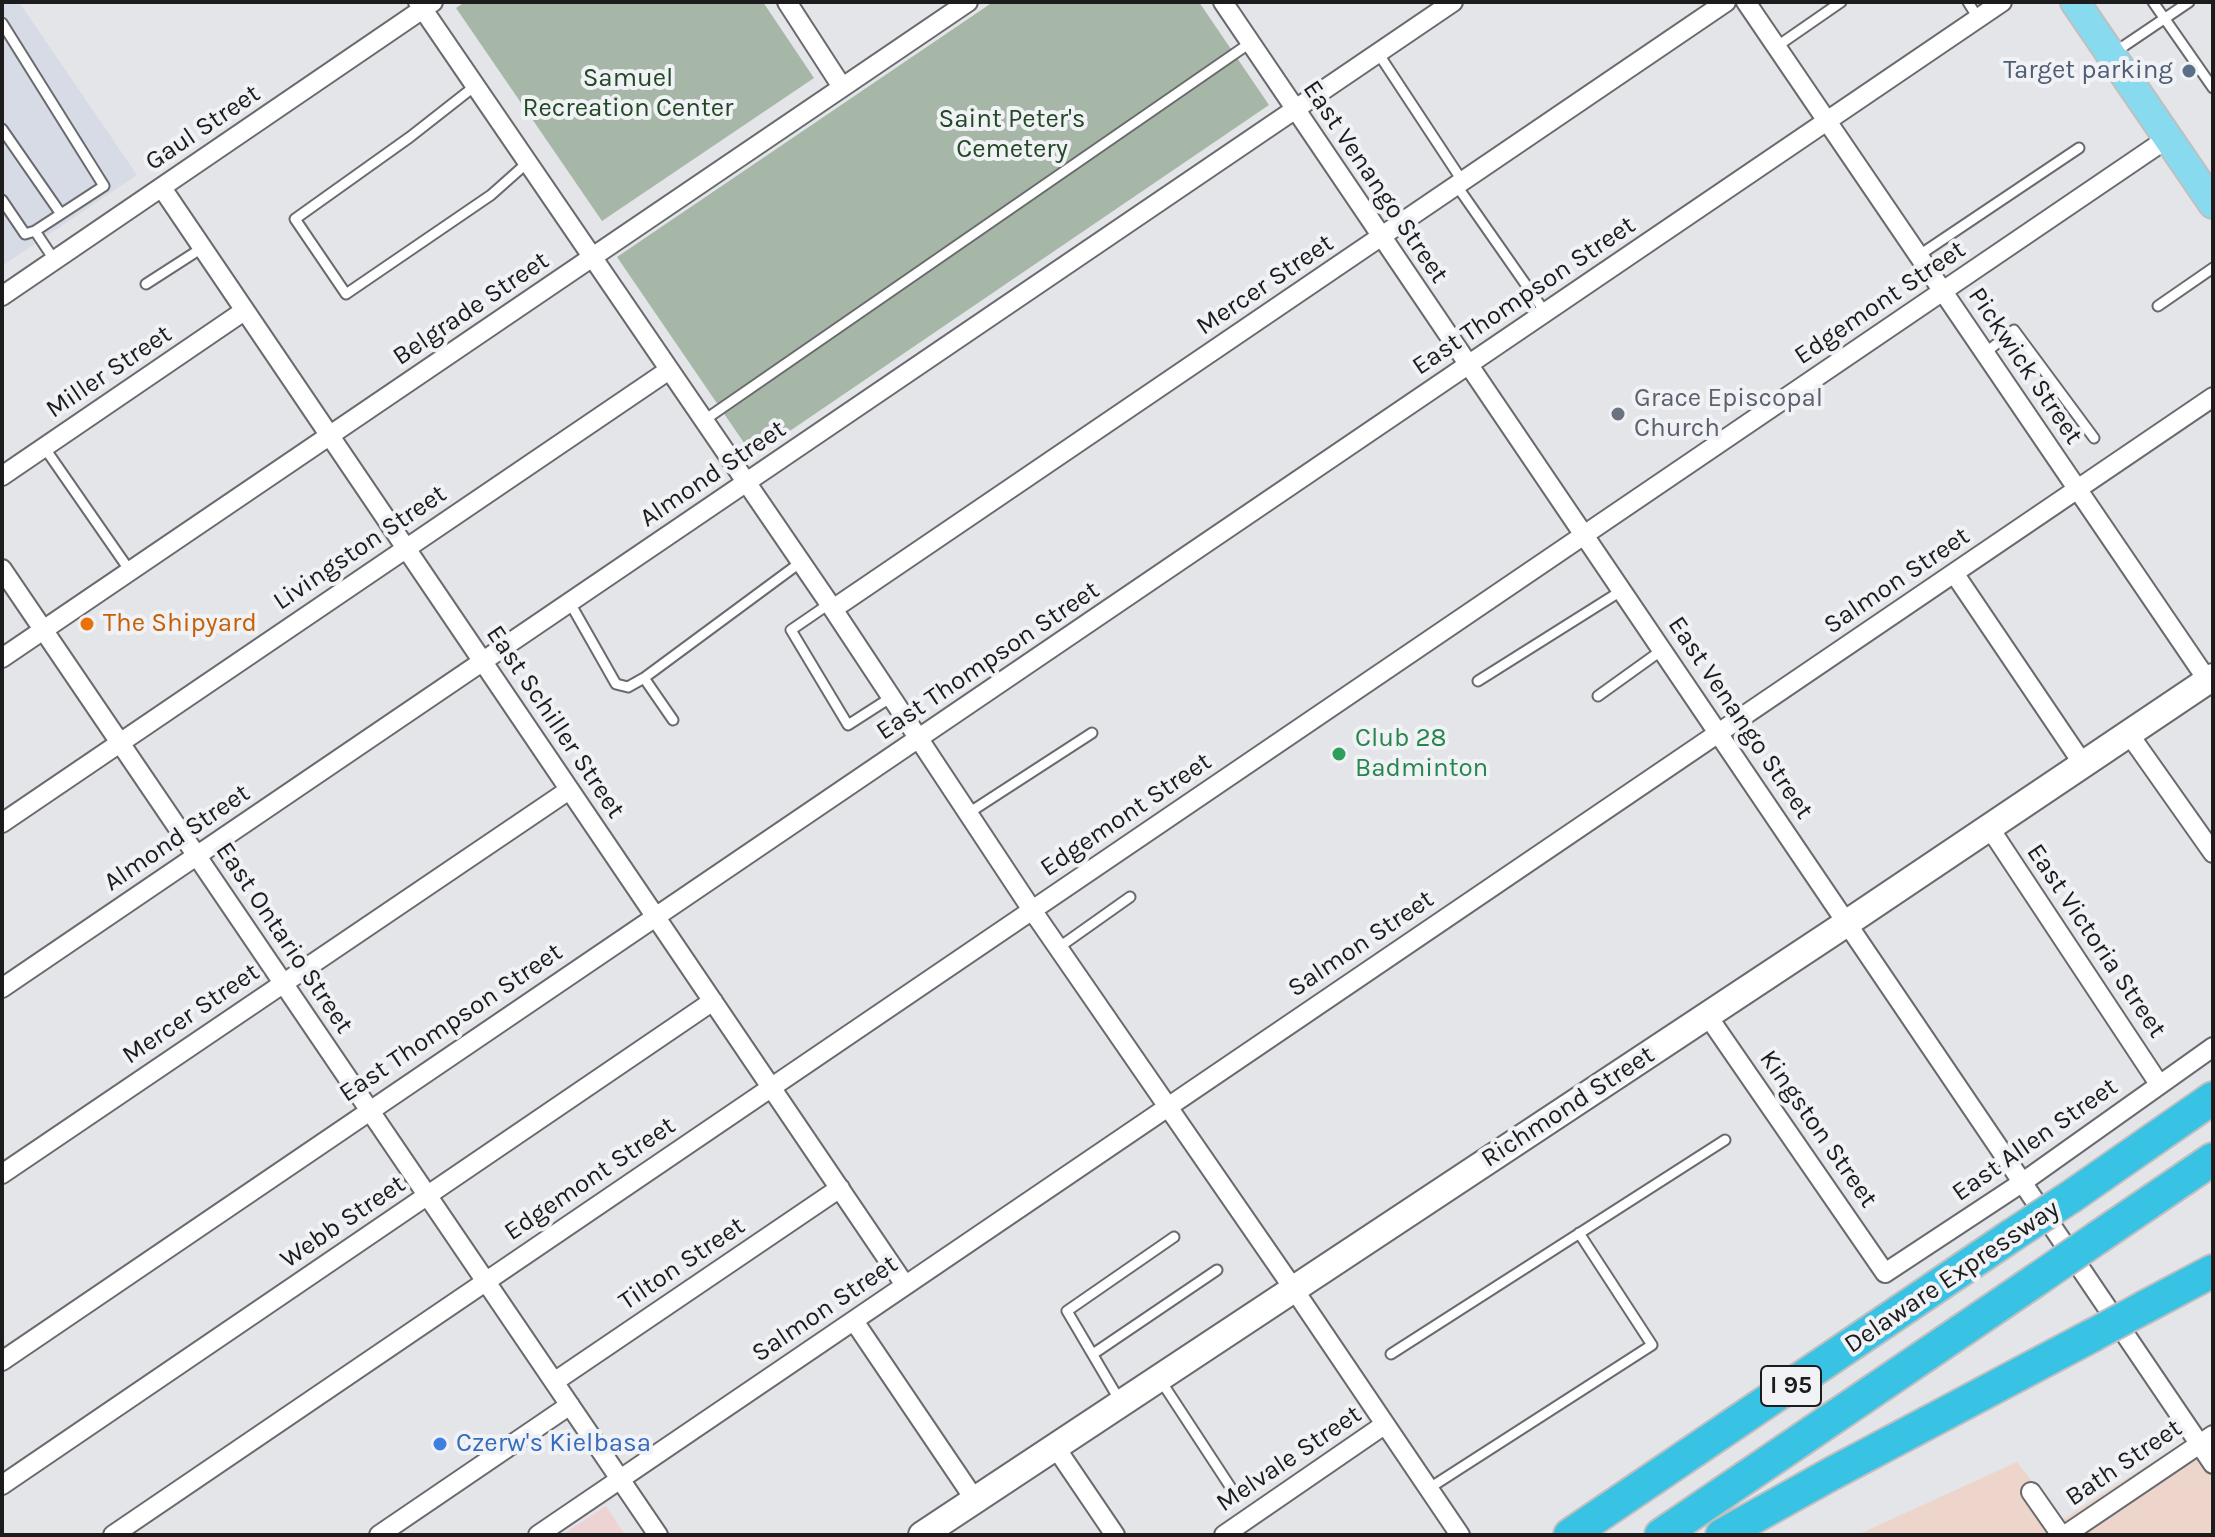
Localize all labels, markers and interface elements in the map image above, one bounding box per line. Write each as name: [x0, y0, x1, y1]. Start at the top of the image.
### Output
place label: Target parking: [2003, 55, 2173, 87]
marker: Target parking: [2180, 62, 2198, 80]
park label: Samuel Recreation Center: [523, 63, 733, 124]
street label: East Venango Street: [1296, 75, 1454, 289]
street label: Gaul Street: [140, 78, 266, 178]
park label: Saint Peter's Cemetery: [939, 104, 1085, 166]
street label: East Thompson Street: [1407, 210, 1641, 382]
street label: Mercer Street: [1191, 228, 1339, 342]
street label: Edgemont Street: [1789, 234, 1971, 372]
street label: Belgrade Street: [387, 245, 555, 373]
street label: Pickwick Street: [1961, 282, 2089, 450]
street label: Miller Street: [40, 319, 178, 425]
place label: Grace Episcopal Church: [1634, 383, 1823, 444]
marker: Grace Episcopal Church: [1609, 405, 1627, 423]
street label: Almond Street: [634, 414, 792, 534]
street label: Livingston Street: [268, 479, 452, 617]
street label: Salmon Street: [1818, 521, 1976, 641]
street label: East Thompson Street: [871, 575, 1105, 747]
place label: The Shipyard: [103, 608, 257, 640]
street label: East Venango Street: [1661, 611, 1819, 825]
marker: The Shipyard: [78, 615, 96, 633]
street label: East Schiller Street: [479, 620, 631, 824]
place label: Club 28 Badminton: [1355, 723, 1488, 784]
marker: Club 28 Badminton: [1330, 745, 1348, 763]
street label: Edgemont Street: [1035, 746, 1217, 884]
street label: Almond Street: [98, 778, 256, 898]
street label: East Ontario Street: [208, 836, 360, 1040]
street label: East Victoria Street: [2020, 838, 2172, 1044]
street label: Salmon Street: [1282, 884, 1440, 1004]
street label: East Thompson Street: [334, 937, 568, 1109]
street label: Mercer Street: [117, 957, 265, 1071]
street label: Richmond Street: [1476, 1039, 1660, 1175]
street label: Kingston Street: [1752, 1044, 1884, 1214]
street label: East Allen Street: [1946, 1071, 2124, 1209]
street label: Edgemont Street: [499, 1110, 681, 1248]
street label: Webb Street: [275, 1169, 411, 1275]
street label: Delaware Expressway: [1839, 1193, 2065, 1361]
street label: Tilton Street: [613, 1210, 751, 1318]
street label: Salmon Street: [746, 1249, 904, 1369]
road number: I 95: [1761, 1366, 1821, 1406]
street label: Melvale Street: [1211, 1399, 1367, 1519]
street label: Bath Street: [2060, 1413, 2188, 1513]
place label: Czerw's Kielbasa: [456, 1428, 651, 1460]
marker: Czerw's Kielbasa: [431, 1435, 449, 1453]

